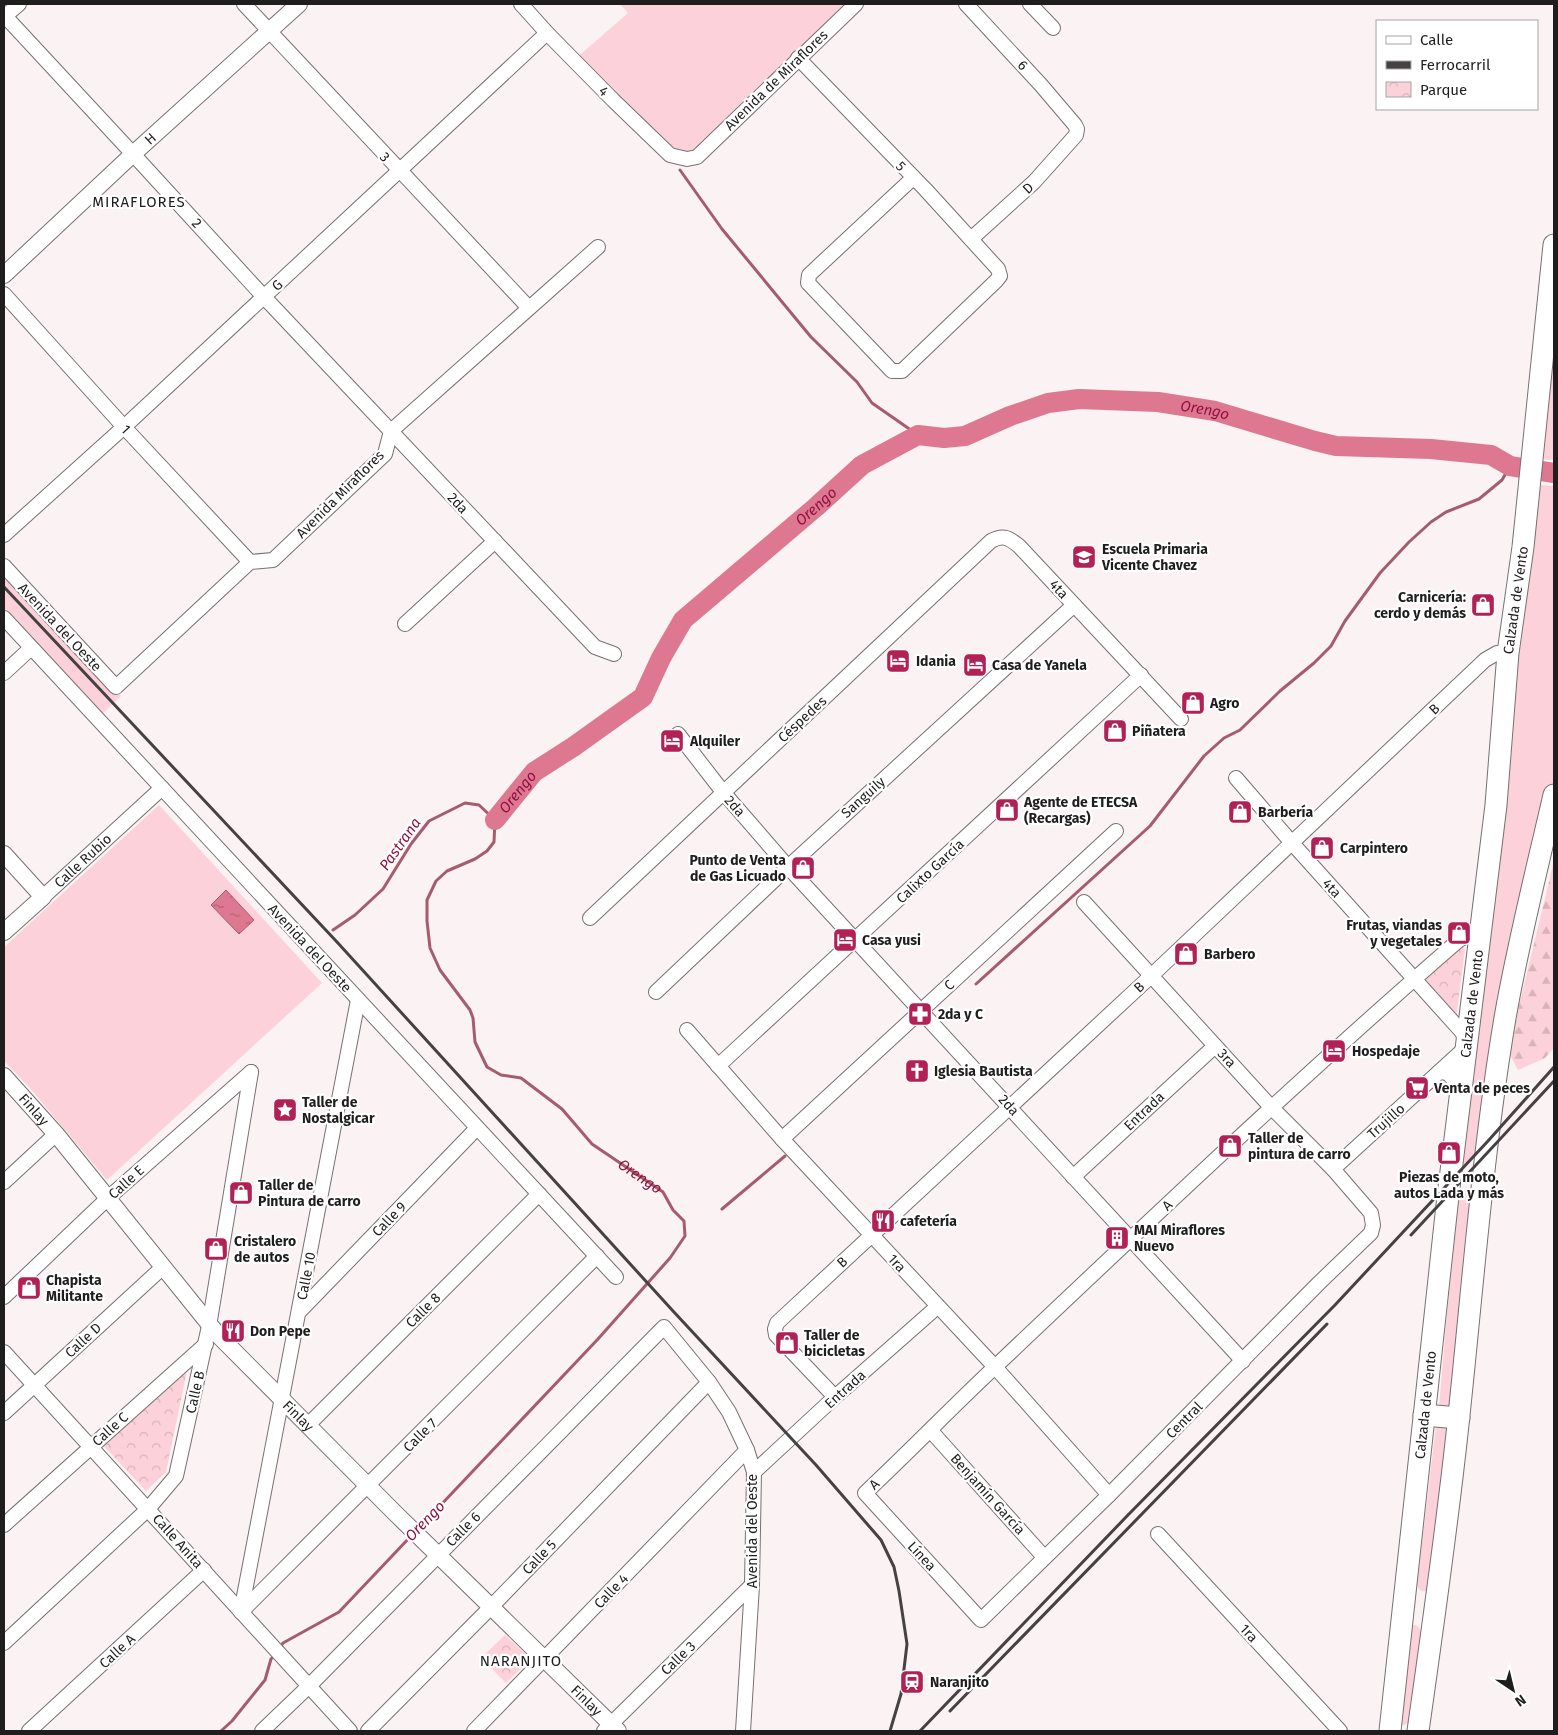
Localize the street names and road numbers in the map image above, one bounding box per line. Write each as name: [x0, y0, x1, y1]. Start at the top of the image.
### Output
street label: Avenida de Miraflores: [721, 26, 832, 134]
street label: 6: [1014, 57, 1031, 74]
street label: 4: [595, 83, 613, 100]
street label: H: [141, 129, 160, 148]
street label: 3: [376, 149, 393, 166]
street label: 5: [892, 158, 909, 175]
street label: D: [1019, 179, 1037, 198]
street label: 2: [188, 215, 205, 232]
street label: G: [268, 276, 286, 295]
street label: 1: [117, 421, 134, 437]
street label: Avenida Miraflores: [293, 447, 388, 542]
street label: 2da: [444, 489, 472, 517]
street label: Calzada de Vento: [1500, 545, 1532, 655]
street label: 4ta: [1046, 576, 1072, 602]
street label: Avenida del Oeste: [14, 580, 105, 675]
street label: Céspedes: [775, 692, 830, 746]
street label: B: [1425, 700, 1443, 718]
street label: Sanguily: [838, 773, 889, 822]
street label: 2da: [721, 792, 748, 820]
street label: Calle Rubio: [51, 830, 115, 891]
street label: Calixto García: [893, 836, 968, 907]
street label: 4ta: [1319, 875, 1345, 901]
street label: Avenida del Oeste: [264, 901, 355, 996]
street label: Calzada de Vento: [1457, 949, 1487, 1059]
street label: C: [941, 976, 958, 994]
street label: B: [1130, 978, 1148, 996]
street label: 3ra: [1214, 1045, 1240, 1071]
street label: Entrada: [1121, 1088, 1168, 1134]
street label: Finlay: [15, 1090, 52, 1129]
street label: 2da: [995, 1091, 1023, 1119]
street label: Trujillo: [1364, 1100, 1409, 1143]
street label: Calle E: [105, 1162, 148, 1203]
street label: A: [1159, 1196, 1176, 1214]
street label: Calle 9: [369, 1198, 410, 1240]
street label: Calle 10: [294, 1250, 319, 1302]
street label: 1ra: [884, 1251, 909, 1276]
street label: B: [833, 1253, 851, 1271]
street label: Calle 8: [402, 1289, 445, 1331]
street label: Calle D: [62, 1319, 105, 1361]
street label: Calzada de Vento: [1412, 1350, 1440, 1460]
street label: Entrada: [821, 1367, 869, 1412]
street label: Calle B: [182, 1369, 209, 1415]
street label: Finlay: [279, 1397, 317, 1435]
street label: Central: [1162, 1398, 1206, 1442]
street label: Calle C: [89, 1409, 132, 1450]
street label: Calle 7: [400, 1415, 441, 1456]
street label: Benjamín García: [947, 1450, 1029, 1538]
street label: Avenida del Oeste: [744, 1474, 761, 1588]
street label: A: [866, 1475, 883, 1493]
street label: Calle 6: [442, 1508, 484, 1550]
street label: Calle Anita: [149, 1511, 206, 1572]
street label: Calle 5: [519, 1536, 560, 1578]
street label: Línea: [904, 1538, 939, 1575]
street label: Calle 4: [591, 1570, 632, 1612]
street label: 1ra: [1236, 1621, 1261, 1646]
street label: Calle A: [96, 1631, 139, 1672]
street label: Calle 3: [657, 1638, 699, 1679]
street label: Finlay: [567, 1682, 605, 1720]

